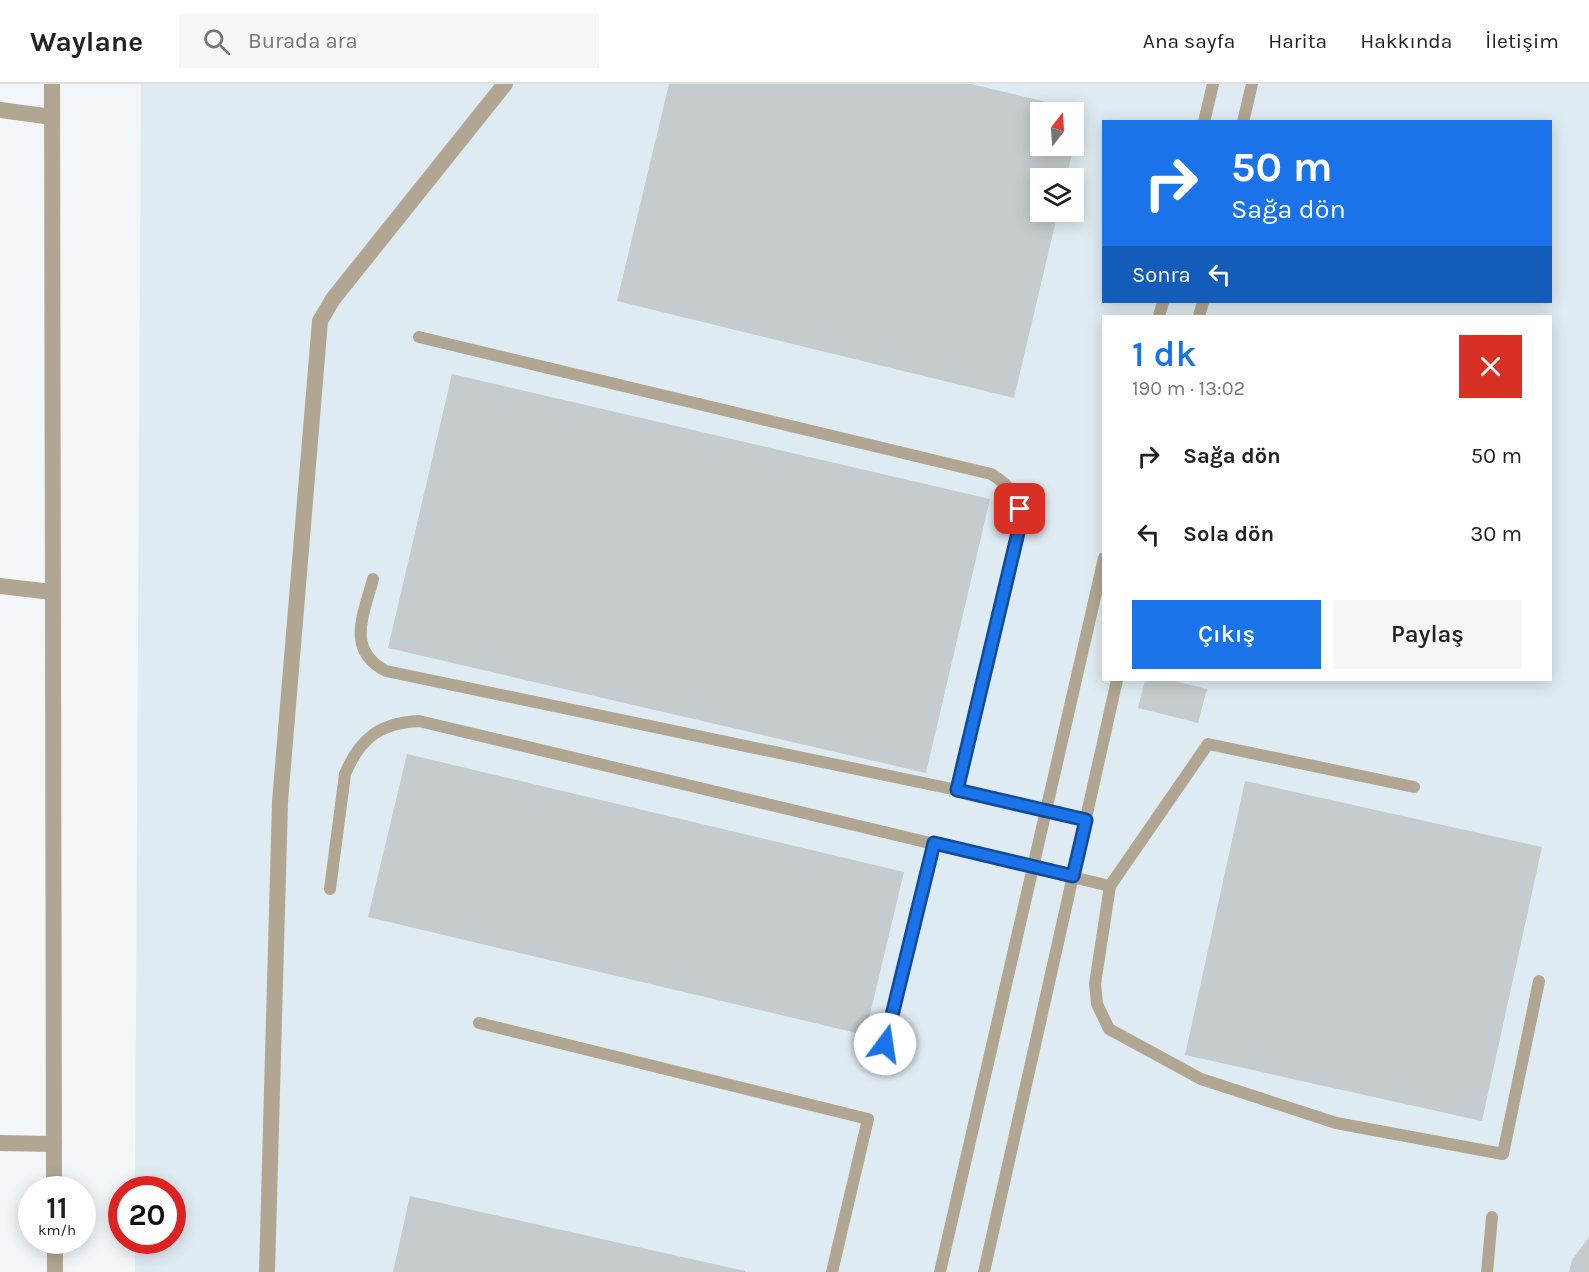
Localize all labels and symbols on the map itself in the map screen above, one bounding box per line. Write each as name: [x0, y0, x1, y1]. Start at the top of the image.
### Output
north arrow: [1030, 102, 1084, 156]
pin: [994, 483, 1045, 534]
position arrow: [853, 1012, 917, 1076]
speed limit sign: 20: [108, 1176, 186, 1254]

